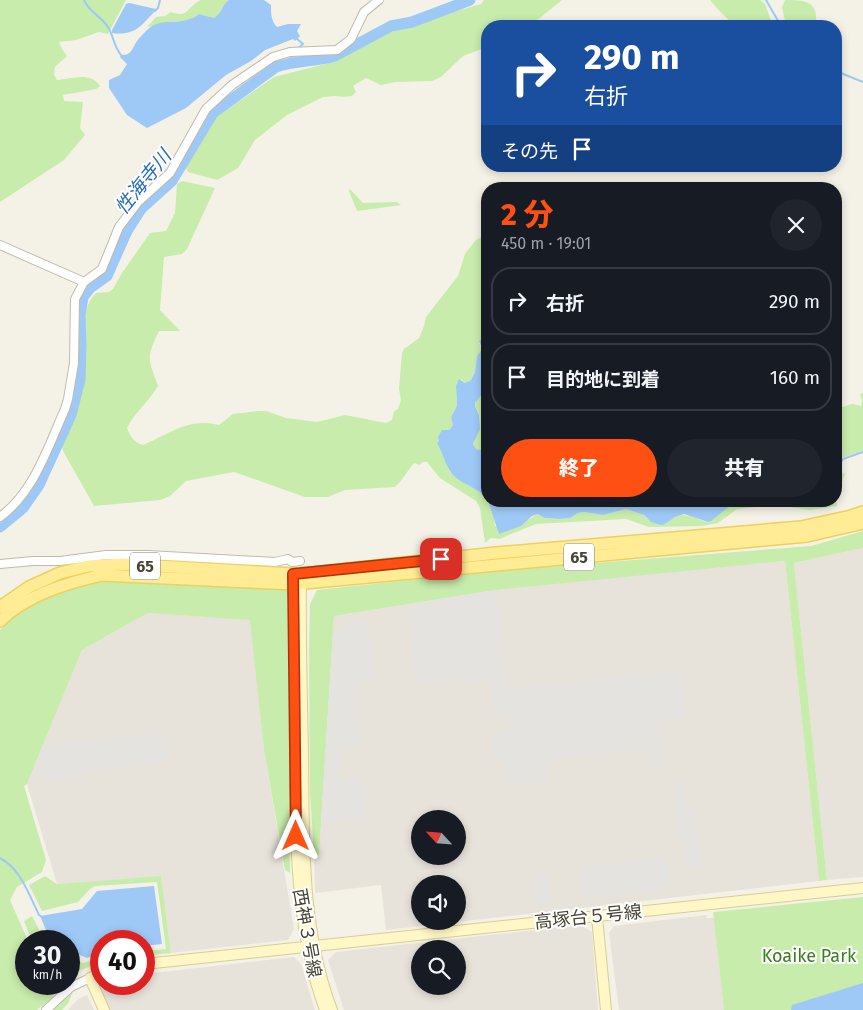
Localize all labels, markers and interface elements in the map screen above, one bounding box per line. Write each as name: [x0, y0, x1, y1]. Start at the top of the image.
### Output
text: 290 m: [584, 36, 680, 78]
icon: right: [501, 40, 566, 105]
text: 右折: [584, 83, 628, 110]
icon: arrive: [568, 135, 596, 163]
text: その先: [501, 140, 558, 163]
water label: 性海寺川: [110, 144, 177, 219]
text: 2 分: [501, 197, 554, 233]
button: close: [770, 199, 822, 251]
text: 450 m · 19:01: [501, 234, 591, 253]
icon: right: [503, 287, 531, 315]
text: 290 m: [769, 290, 820, 313]
text: 右折: [546, 292, 584, 315]
icon: arrive: [503, 363, 531, 391]
text: 160 m: [770, 366, 820, 389]
text: 目的地に到着: [546, 368, 660, 391]
button: 終了: [501, 439, 657, 497]
button: 共有: [667, 439, 822, 497]
pin: [420, 538, 462, 580]
road number: 65: [564, 544, 594, 570]
icon: arrive: [427, 545, 455, 573]
road number: 65: [130, 552, 160, 580]
position arrow: [269, 809, 321, 861]
north arrow: [411, 810, 466, 865]
map controls: [411, 810, 466, 995]
button: sound: [411, 875, 466, 930]
street label: 西神３号線: [288, 887, 326, 979]
street label: 高塚台５号線: [533, 900, 643, 934]
speed limit sign: 40: [90, 930, 155, 995]
button: search: [411, 940, 466, 995]
text: 30: [34, 941, 61, 971]
park label: Koaike Park: [762, 945, 857, 967]
text: km/h: [33, 968, 62, 982]

